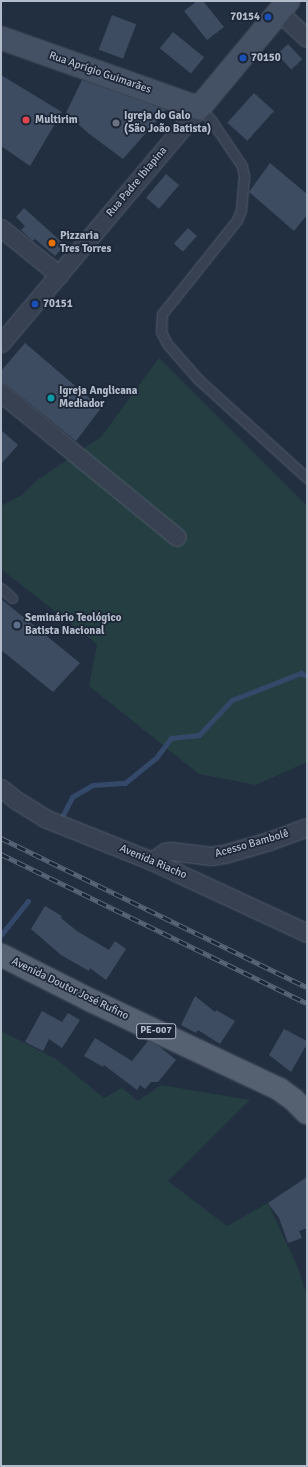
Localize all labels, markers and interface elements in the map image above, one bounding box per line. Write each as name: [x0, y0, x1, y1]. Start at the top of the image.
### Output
place label: 70154: [230, 10, 260, 24]
marker: 70154: [263, 12, 273, 22]
street label: Rua Aprígio Guimarães: [47, 49, 153, 97]
place label: 70150: [251, 51, 281, 65]
marker: 70150: [238, 53, 248, 63]
place label: Igreja do Galo (São João Batista): [124, 110, 211, 136]
place label: Multirim: [35, 113, 78, 127]
marker: Multirim: [20, 114, 32, 126]
marker: Igreja do Galo (São João Batista): [111, 118, 121, 128]
street label: Rua Padre Ibiapina: [104, 144, 170, 220]
place label: Pizzaria Tres Torres: [60, 230, 111, 256]
marker: Pizzaria Tres Torres: [47, 238, 57, 248]
place label: 70151: [43, 297, 73, 311]
marker: 70151: [30, 299, 40, 309]
place label: Igreja Anglicana Mediador: [59, 385, 137, 411]
marker: Igreja Anglicana Mediador: [46, 393, 56, 403]
place label: Seminário Teológico Batista Nacional: [25, 612, 121, 638]
marker: Seminário Teológico Batista Nacional: [12, 620, 22, 630]
street label: Acesso Bambolê: [214, 827, 290, 861]
street label: Avenida Riacho: [117, 842, 189, 882]
street label: Avenida Doutor José Rufino: [9, 955, 131, 1023]
road number: PE-007: [136, 1023, 176, 1039]

